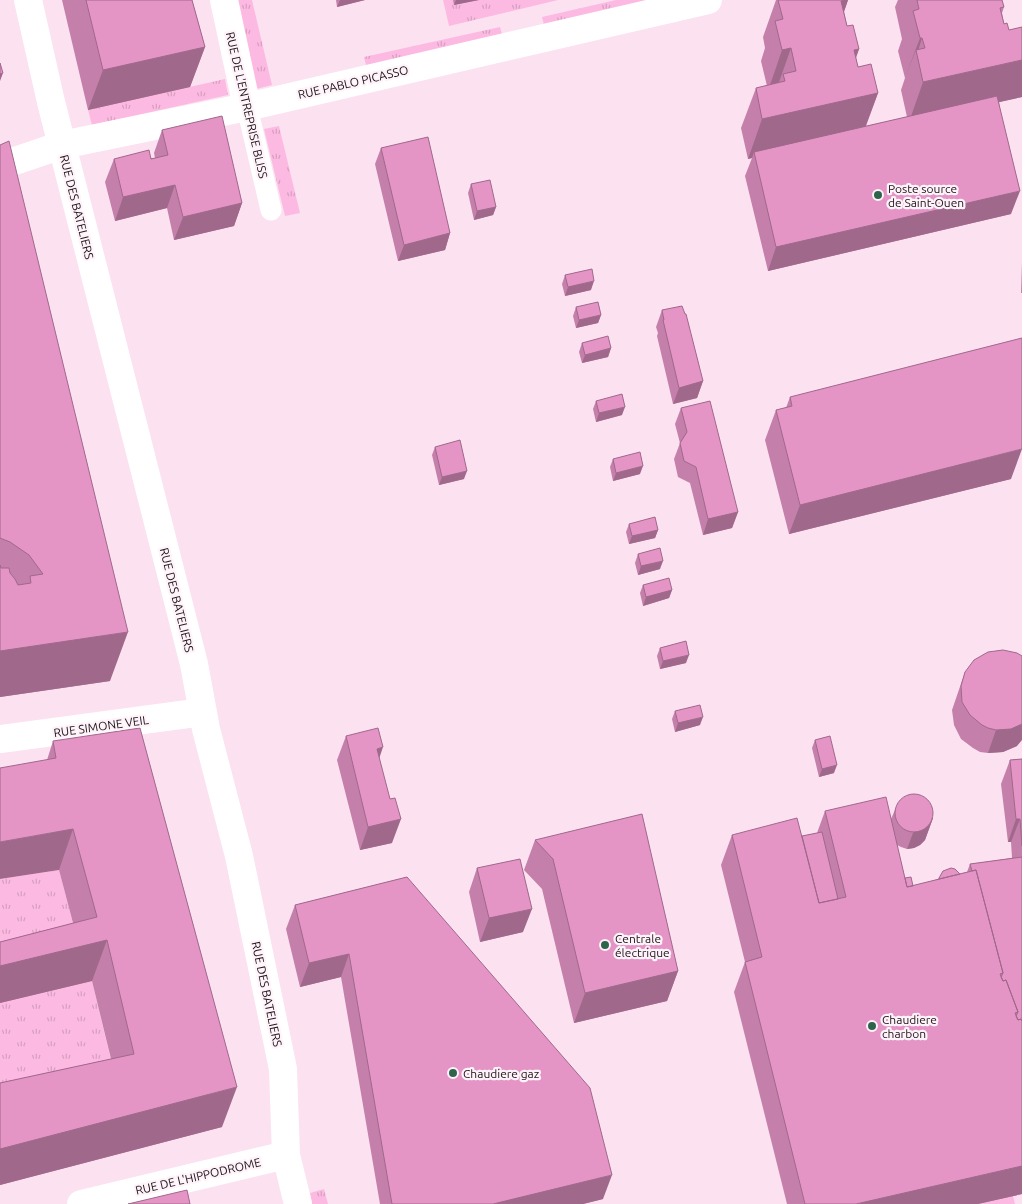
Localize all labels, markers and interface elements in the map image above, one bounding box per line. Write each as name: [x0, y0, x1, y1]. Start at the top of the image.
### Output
street label: RUE DE L'ENTREPRISE BLISS: [224, 31, 270, 179]
street label: RUE PABLO PICASSO: [297, 63, 409, 101]
street label: RUE DES BATELIERS: [58, 153, 96, 261]
place label: Poste source de Saint-Ouen: [888, 182, 964, 209]
marker: Poste source de Saint-Ouen: [872, 189, 884, 201]
street label: RUE DES BATELIERS: [158, 546, 196, 654]
street label: RUE SIMONE VEIL: [53, 713, 149, 739]
place label: Centrale électrique: [615, 932, 670, 959]
marker: Centrale électrique: [599, 939, 611, 951]
street label: RUE DES BATELIERS: [249, 940, 285, 1048]
place label: Chaudiere charbon: [882, 1013, 937, 1040]
marker: Chaudiere charbon: [866, 1020, 878, 1032]
marker: Chaudiere gaz: [447, 1067, 459, 1079]
place label: Chaudiere gaz: [463, 1067, 540, 1080]
street label: RUE DE L'HIPPODROME: [134, 1155, 262, 1197]

